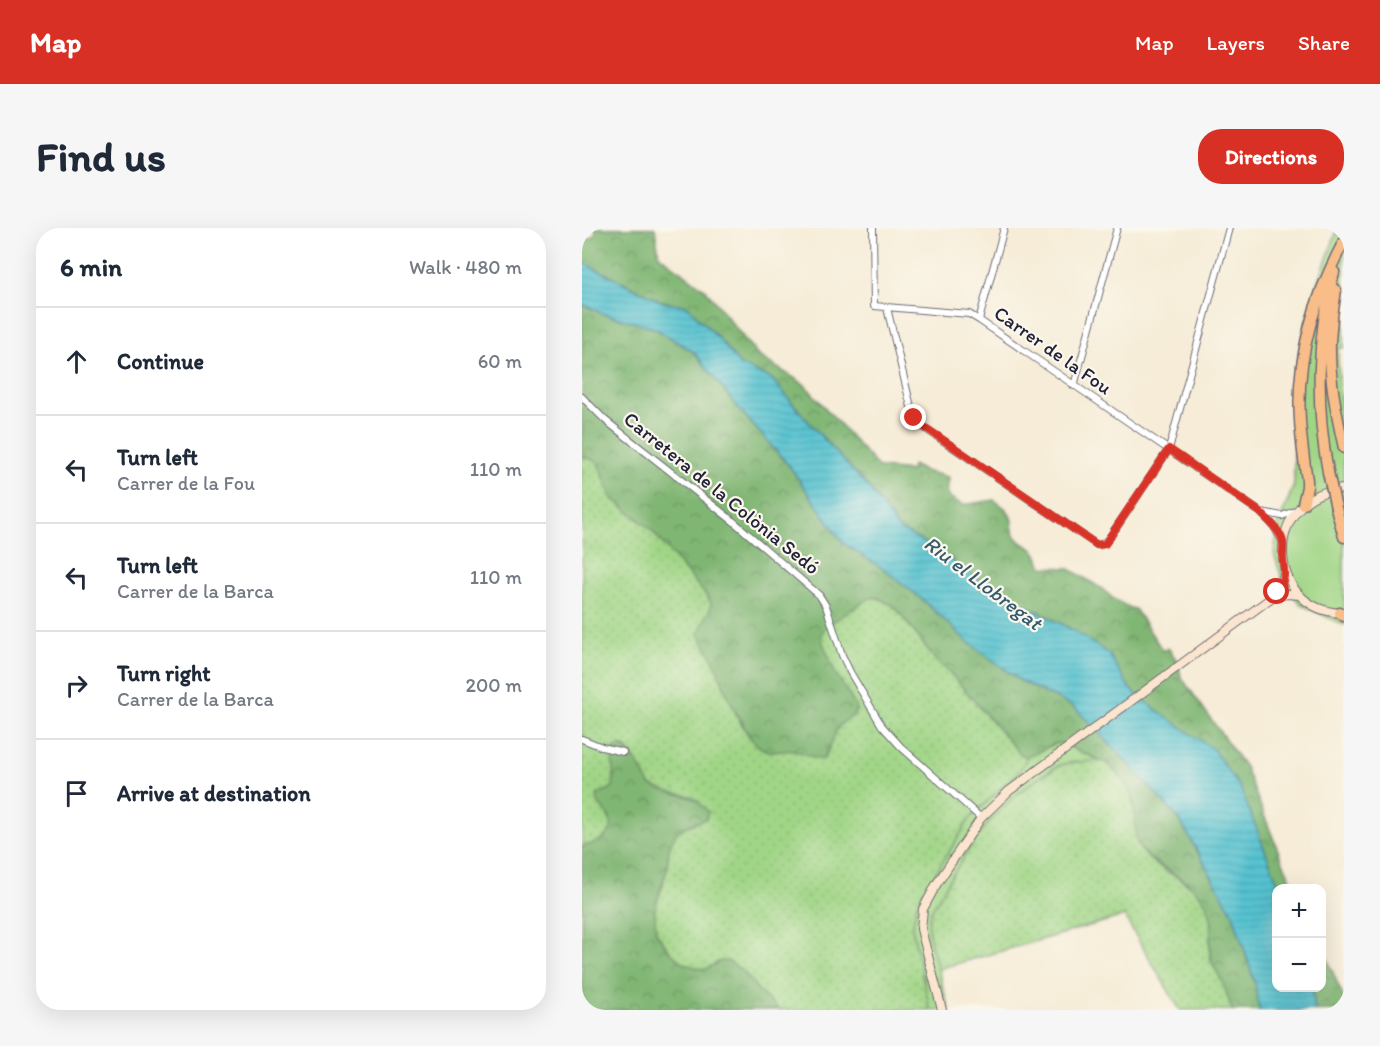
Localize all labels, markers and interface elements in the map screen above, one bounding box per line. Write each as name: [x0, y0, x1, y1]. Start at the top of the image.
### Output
text: Map: [30, 25, 81, 59]
text: Map: [1135, 30, 1174, 55]
text: Layers: [1207, 30, 1265, 55]
text: Share: [1298, 30, 1350, 55]
button: Directions: [1198, 129, 1344, 184]
text: Find us: [36, 131, 166, 182]
text: 6 min: [60, 251, 122, 283]
text: Walk · 480 m: [409, 255, 522, 279]
street label: Carrer de la Fou: [990, 301, 1116, 399]
icon: ahead: [60, 345, 93, 378]
text: Continue: [117, 348, 204, 375]
text: 60 m: [478, 349, 522, 373]
route end: [900, 404, 926, 430]
street label: Carretera de la Colònia Sedó: [619, 407, 825, 579]
text: Turn left: [117, 444, 198, 471]
icon: left: [60, 453, 93, 486]
text: 110 m: [470, 457, 522, 481]
text: Carrer de la Fou: [117, 471, 255, 495]
water label: Riu el Llobregat: [919, 530, 1049, 636]
text: Turn left: [117, 552, 198, 579]
icon: left: [60, 561, 93, 594]
text: 110 m: [470, 565, 522, 589]
route start: [1263, 578, 1289, 604]
text: Carrer de la Barca: [117, 579, 274, 603]
text: Turn right: [117, 660, 211, 687]
icon: right: [60, 669, 93, 702]
text: 200 m: [466, 673, 522, 697]
text: Carrer de la Barca: [117, 687, 274, 711]
icon: arrive: [60, 777, 93, 810]
text: Arrive at destination: [117, 780, 311, 807]
map controls: [1272, 884, 1326, 992]
button: +: [1272, 884, 1326, 938]
button: −: [1272, 938, 1326, 992]

